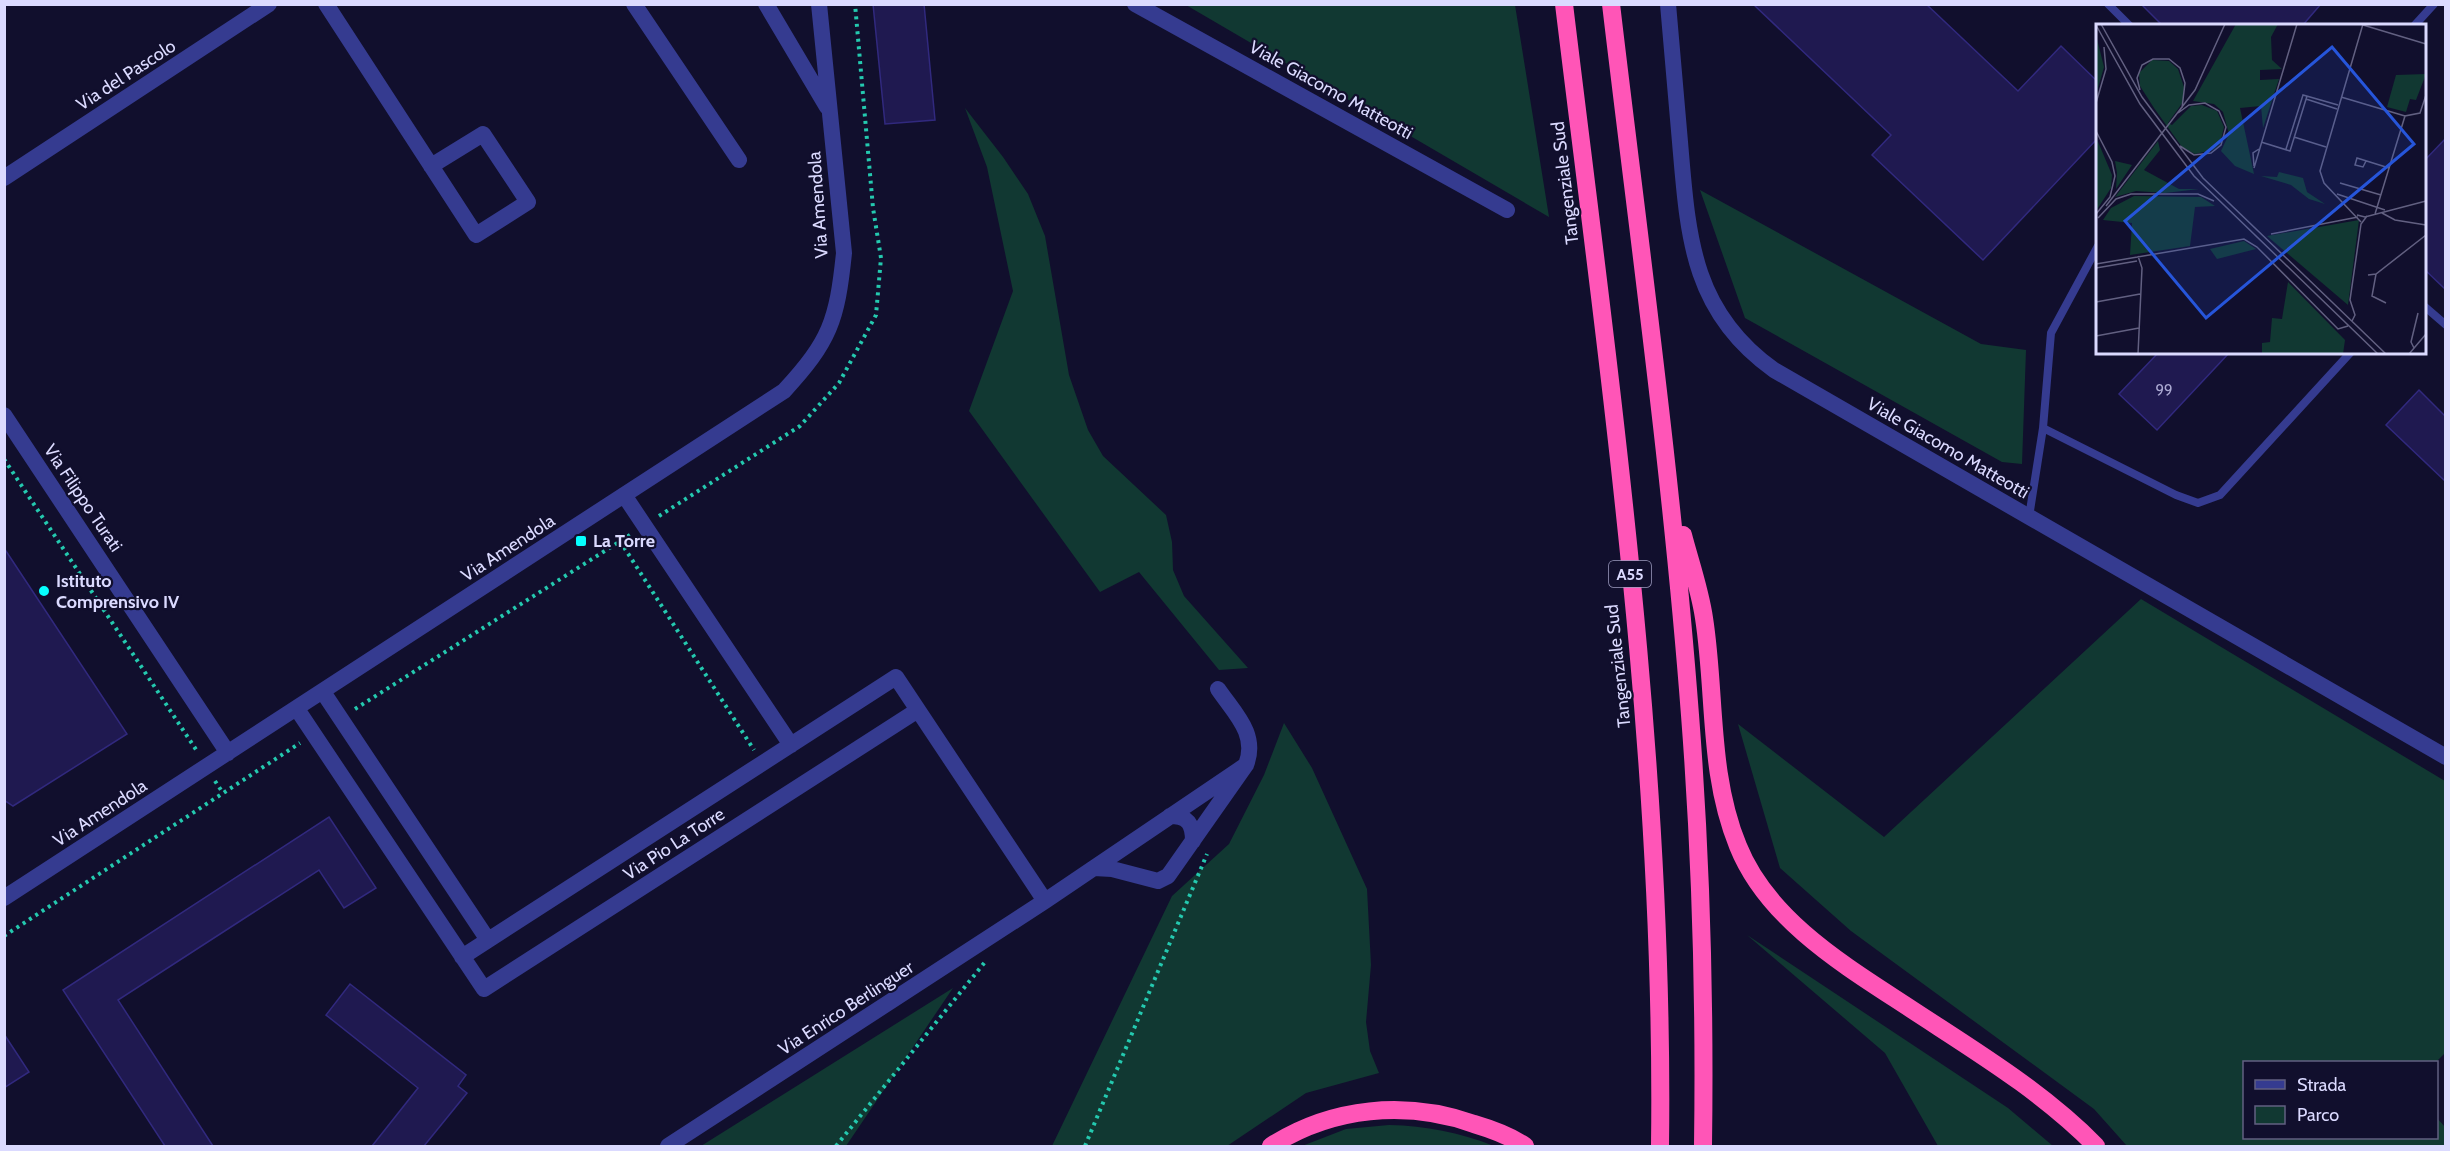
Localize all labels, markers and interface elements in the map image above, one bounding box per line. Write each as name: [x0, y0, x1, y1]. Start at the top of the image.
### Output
inset map: [2096, 24, 2426, 354]
street label: Via del Pascolo: [72, 35, 180, 115]
street label: Viale Giacomo Matteotti: [1245, 36, 1417, 144]
street label: Tangenziale Sud: [1547, 120, 1583, 246]
street label: Via Amendola: [803, 150, 833, 259]
house number: 99: [2155, 381, 2173, 399]
street label: Viale Giacomo Matteotti: [1863, 393, 2033, 503]
street label: Via Filippo Turati: [39, 440, 127, 556]
street label: Via Amendola: [457, 509, 559, 586]
place label: La Torre: [593, 530, 655, 552]
marker: La Torre: [574, 534, 588, 548]
road number: A55: [1609, 561, 1651, 587]
place label: Istituto Comprensivo IV: [56, 570, 180, 613]
marker: Istituto Comprensivo IV: [37, 584, 51, 598]
street label: Tangenziale Sud: [1601, 603, 1635, 729]
street label: Via Amendola: [49, 774, 151, 851]
street label: Via Pio La Torre: [619, 803, 729, 885]
street label: Via Enrico Berlinguer: [774, 956, 918, 1060]
legend: [2243, 1061, 2438, 1139]
text: Strada: [2297, 1074, 2347, 1096]
text: Parco: [2297, 1104, 2339, 1126]

